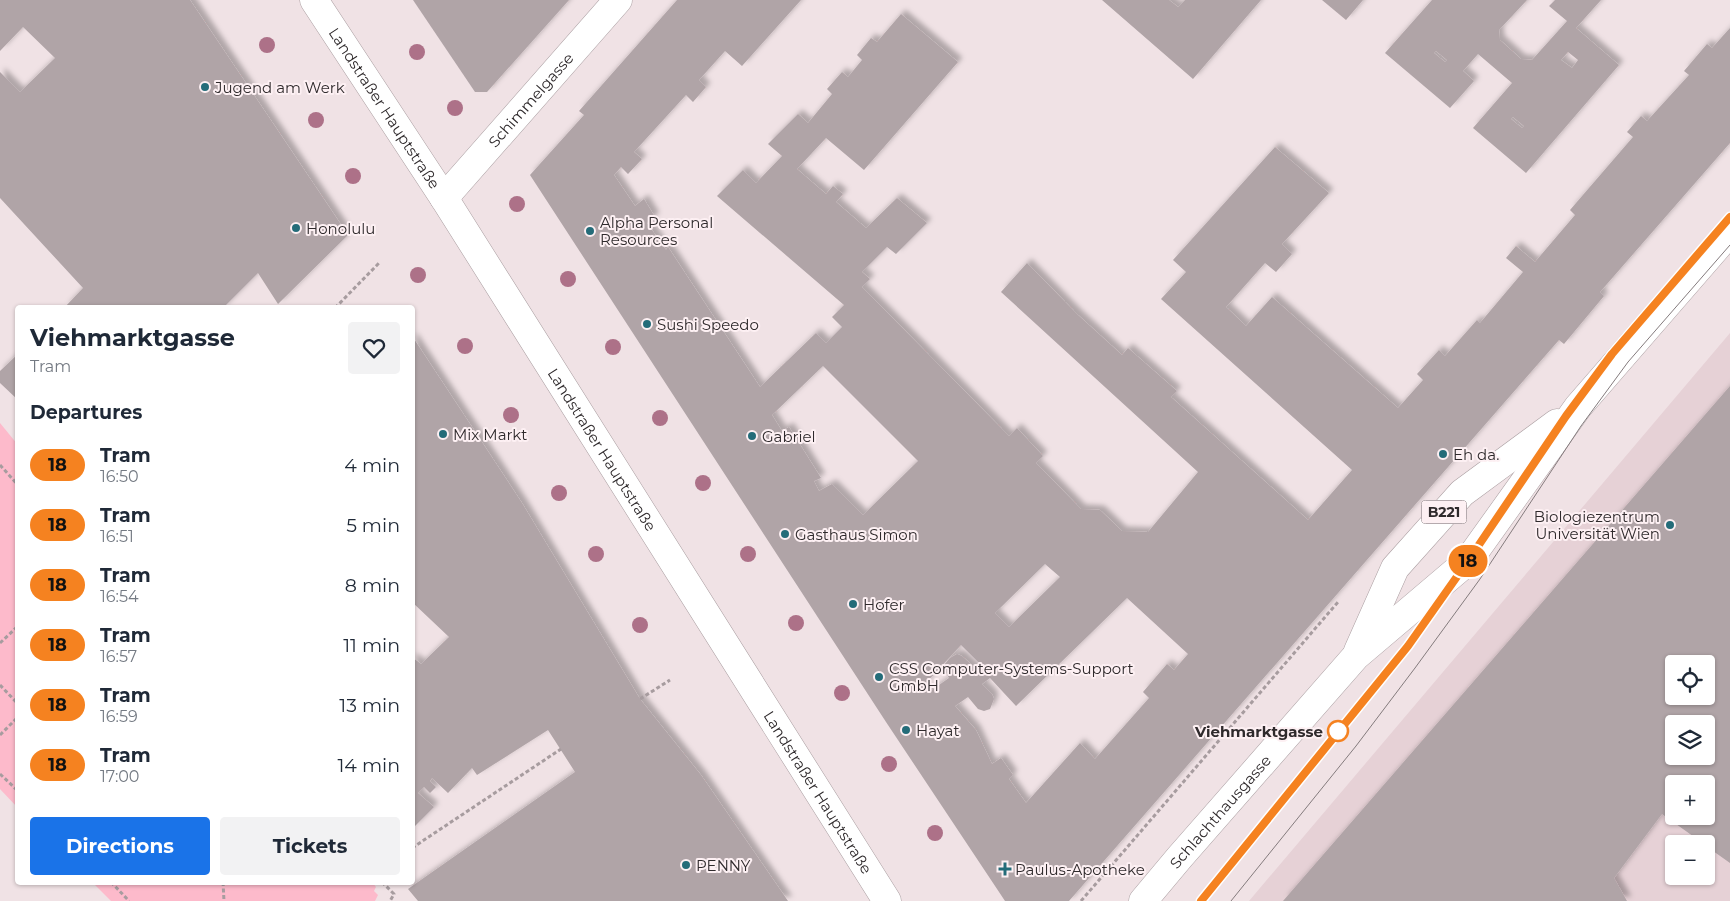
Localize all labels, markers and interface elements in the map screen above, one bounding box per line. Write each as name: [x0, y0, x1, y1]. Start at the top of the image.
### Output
street label: Landstraßer Hauptstraße: [325, 24, 445, 192]
street label: Schimmelgasse: [484, 48, 577, 151]
place label: Jugend am Werk: [214, 78, 345, 97]
marker: Jugend am Werk: [199, 81, 211, 93]
place label: Alpha Personal Resources: [600, 213, 713, 249]
place label: Honolulu: [306, 219, 375, 238]
marker: Honolulu: [290, 222, 302, 234]
marker: Alpha Personal Resources: [584, 225, 596, 237]
place label: Sushi Speedo: [657, 315, 759, 334]
marker: Sushi Speedo: [641, 318, 653, 330]
button: heart: [348, 322, 400, 374]
text: Viehmarktgasse: [30, 323, 235, 352]
text: Tram: [30, 357, 71, 376]
street label: Landstraßer Hauptstraße: [544, 364, 661, 534]
text: Departures: [30, 401, 142, 424]
place label: Mix Markt: [453, 425, 527, 444]
place label: Gabriel: [762, 427, 816, 446]
marker: Mix Markt: [437, 428, 449, 440]
marker: Gabriel: [746, 430, 758, 442]
text: Tram: [100, 444, 151, 467]
place label: Eh da.: [1453, 445, 1499, 464]
marker: Eh da.: [1437, 448, 1449, 460]
text: 18: [48, 454, 67, 476]
text: 4 min: [344, 454, 400, 477]
text: 16:50: [100, 467, 139, 486]
road number: B221: [1422, 501, 1466, 524]
text: Tram: [100, 504, 151, 527]
place label: Biologiezentrum Universität Wien: [1534, 507, 1660, 543]
text: 18: [48, 514, 67, 536]
text: 5 min: [346, 514, 400, 537]
marker: Biologiezentrum Universität Wien: [1664, 519, 1676, 531]
place label: Gasthaus Simon: [795, 525, 918, 544]
text: 16:51: [100, 527, 134, 546]
marker: Gasthaus Simon: [779, 528, 791, 540]
line badge: 18: [1446, 545, 1490, 577]
text: 18: [1459, 550, 1477, 572]
text: Tram: [100, 564, 151, 587]
text: 18: [48, 574, 67, 596]
text: 8 min: [345, 574, 400, 597]
text: 16:54: [100, 587, 139, 606]
place label: Hofer: [863, 595, 905, 614]
marker: Hofer: [847, 598, 859, 610]
text: Tram: [100, 624, 151, 647]
text: 18: [48, 634, 67, 656]
text: 11 min: [343, 634, 400, 657]
text: 16:57: [100, 647, 137, 666]
map controls: [1665, 655, 1715, 885]
button: locate: [1665, 655, 1715, 705]
place label: CSS Computer-Systems-Support GmbH: [889, 659, 1134, 695]
marker: CSS Computer-Systems-Support GmbH: [873, 671, 885, 683]
text: Tram: [100, 684, 151, 707]
text: 18: [48, 694, 67, 716]
text: 13 min: [339, 694, 400, 717]
text: 16:59: [100, 707, 138, 726]
street label: Landstraßer Hauptstraße: [760, 707, 877, 877]
button: layers: [1665, 715, 1715, 765]
marker: Viehmarktgasse: [1327, 720, 1349, 742]
place label: Hayat: [916, 721, 960, 740]
place label: Viehmarktgasse: [1194, 722, 1323, 741]
marker: Hayat: [900, 724, 912, 736]
text: Tram: [100, 744, 151, 767]
street label: Schlachthausgasse: [1165, 751, 1275, 872]
text: 18: [48, 754, 67, 776]
text: 14 min: [337, 754, 400, 777]
text: 17:00: [100, 767, 139, 786]
button: +: [1665, 775, 1715, 825]
button: Directions: [30, 817, 210, 875]
button: Tickets: [220, 817, 400, 875]
button: −: [1665, 835, 1715, 885]
place label: PENNY: [696, 856, 751, 875]
marker: PENNY: [680, 859, 692, 871]
place label: Paulus-Apotheke: [1015, 860, 1145, 879]
marker: Paulus-Apotheke: [999, 863, 1011, 875]

